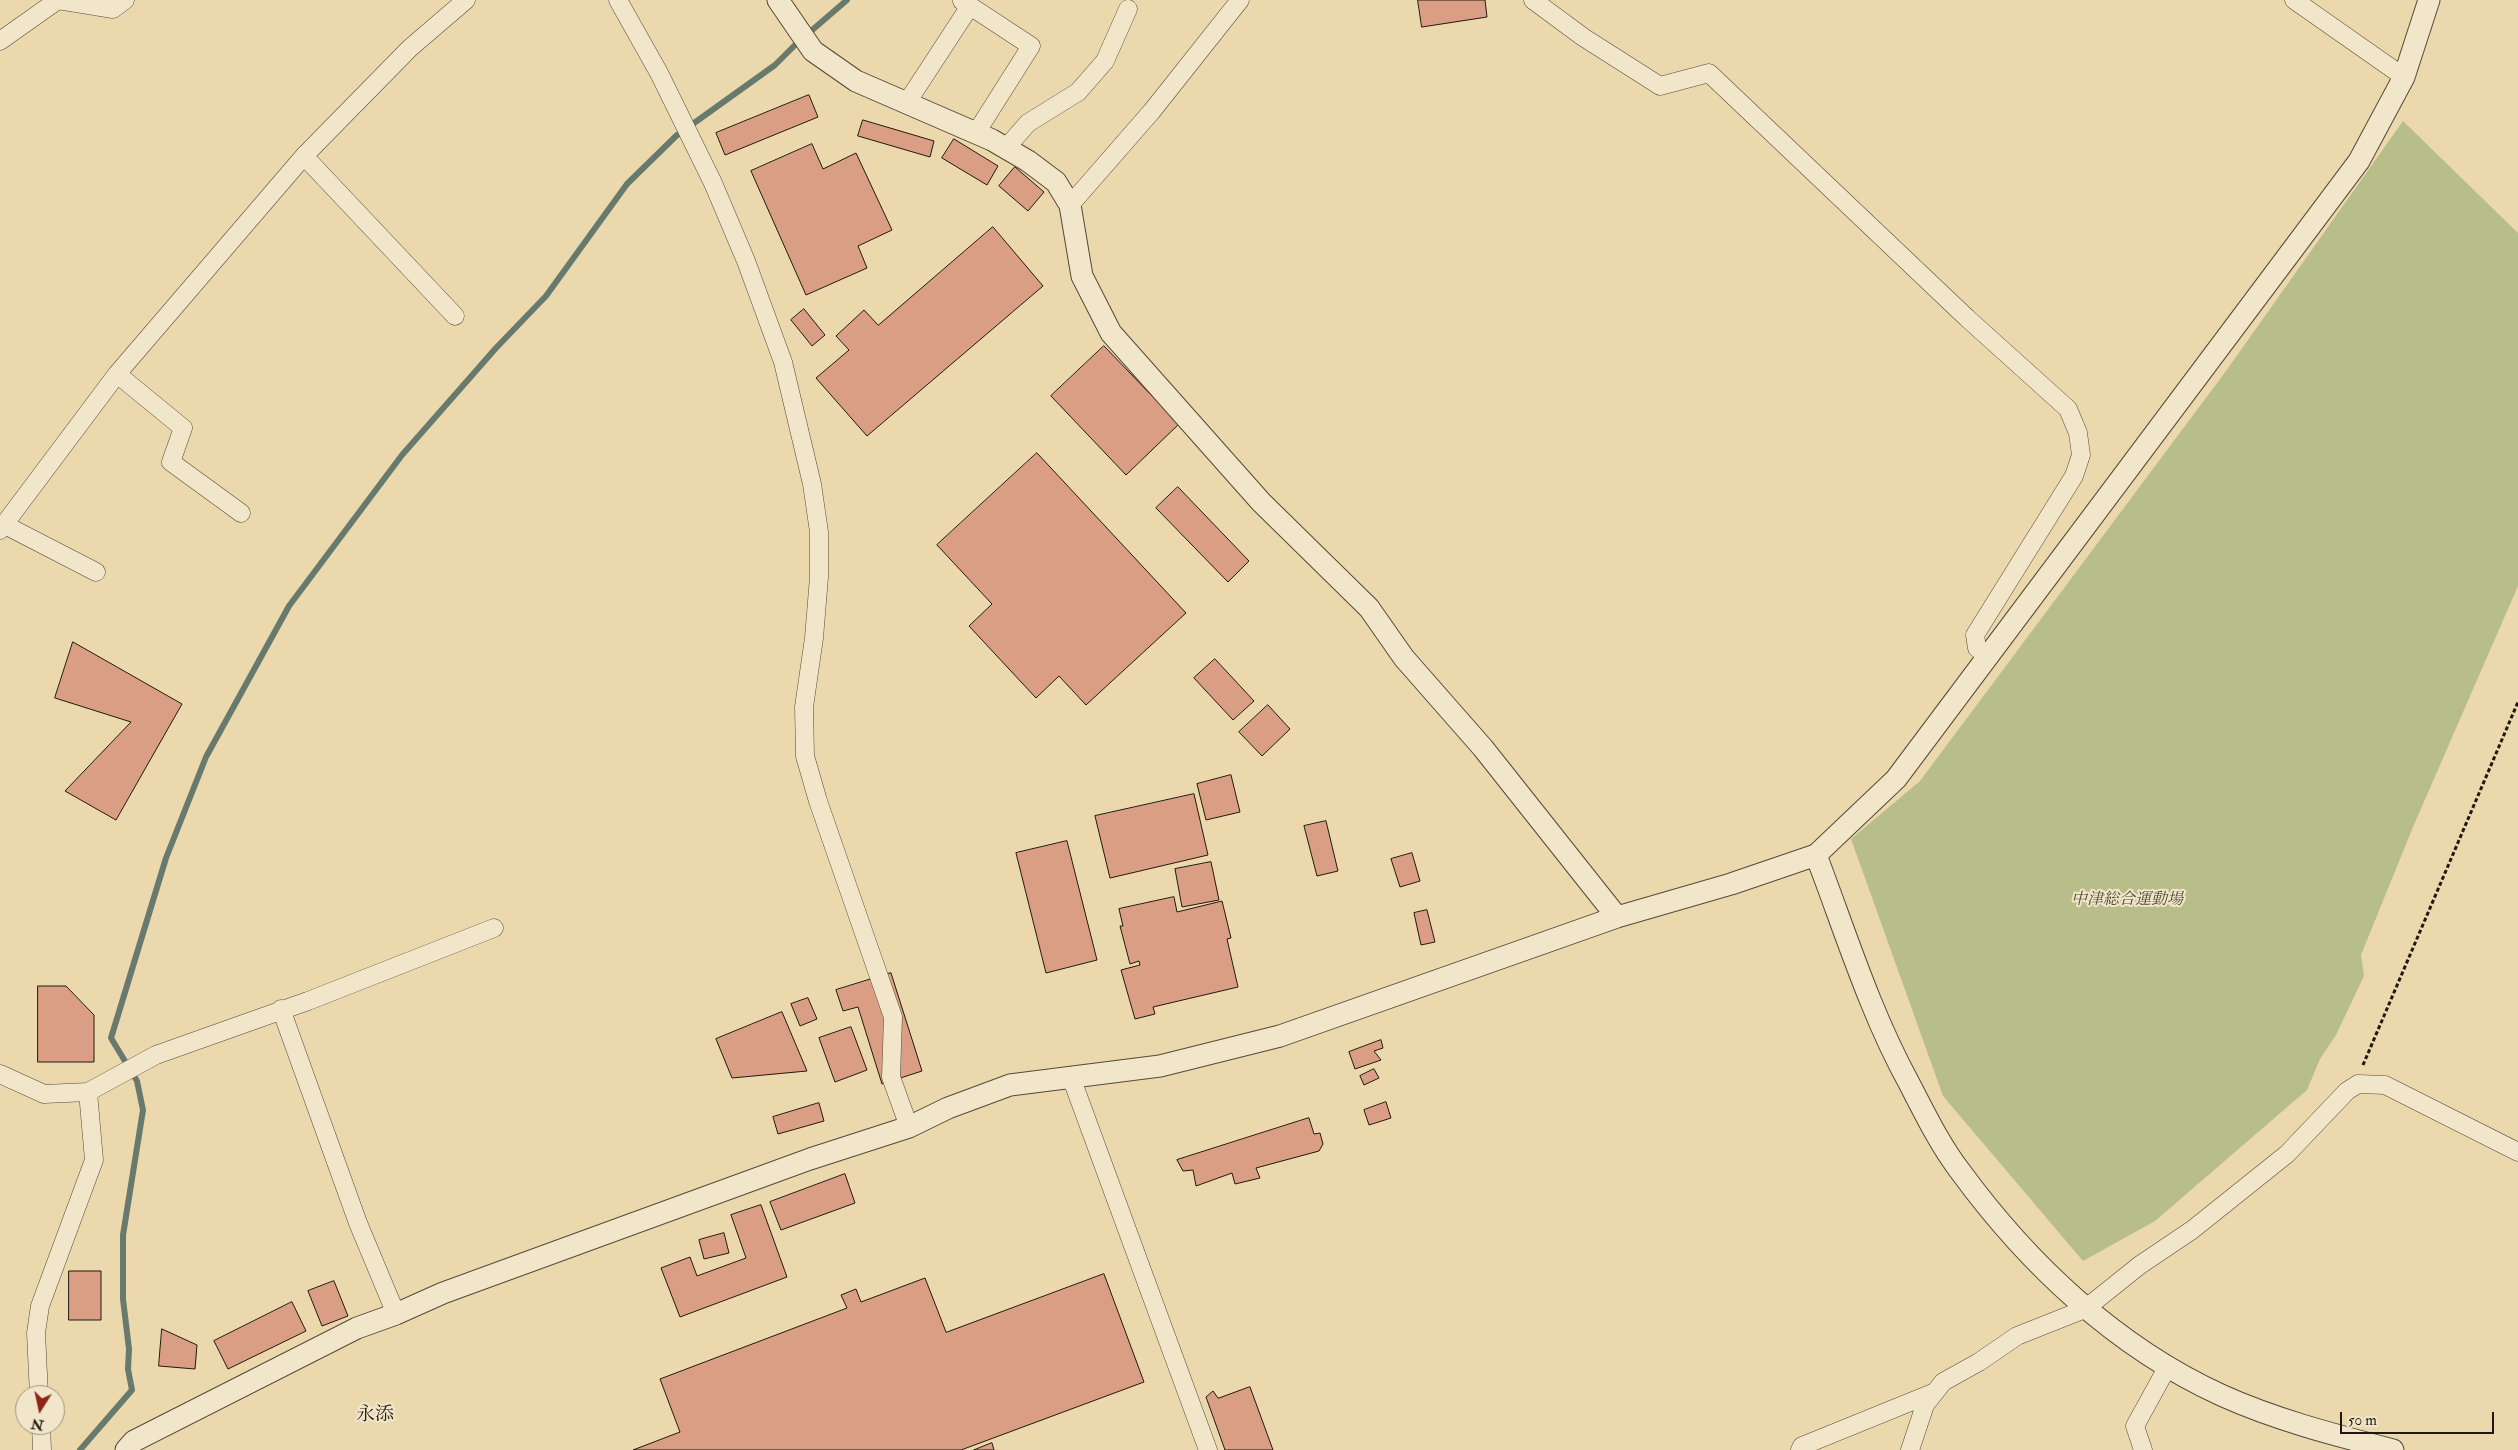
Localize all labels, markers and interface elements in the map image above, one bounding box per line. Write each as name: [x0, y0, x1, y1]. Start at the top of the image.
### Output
park label: 中津総合運動場: [2071, 891, 2183, 911]
north arrow: [15, 1385, 65, 1435]
scale bar: [2343, 1402, 2497, 1434]
district label: 永添: [356, 1405, 394, 1427]
text: 50 m: [2348, 1411, 2377, 1430]
text: N: [30, 1415, 45, 1434]

